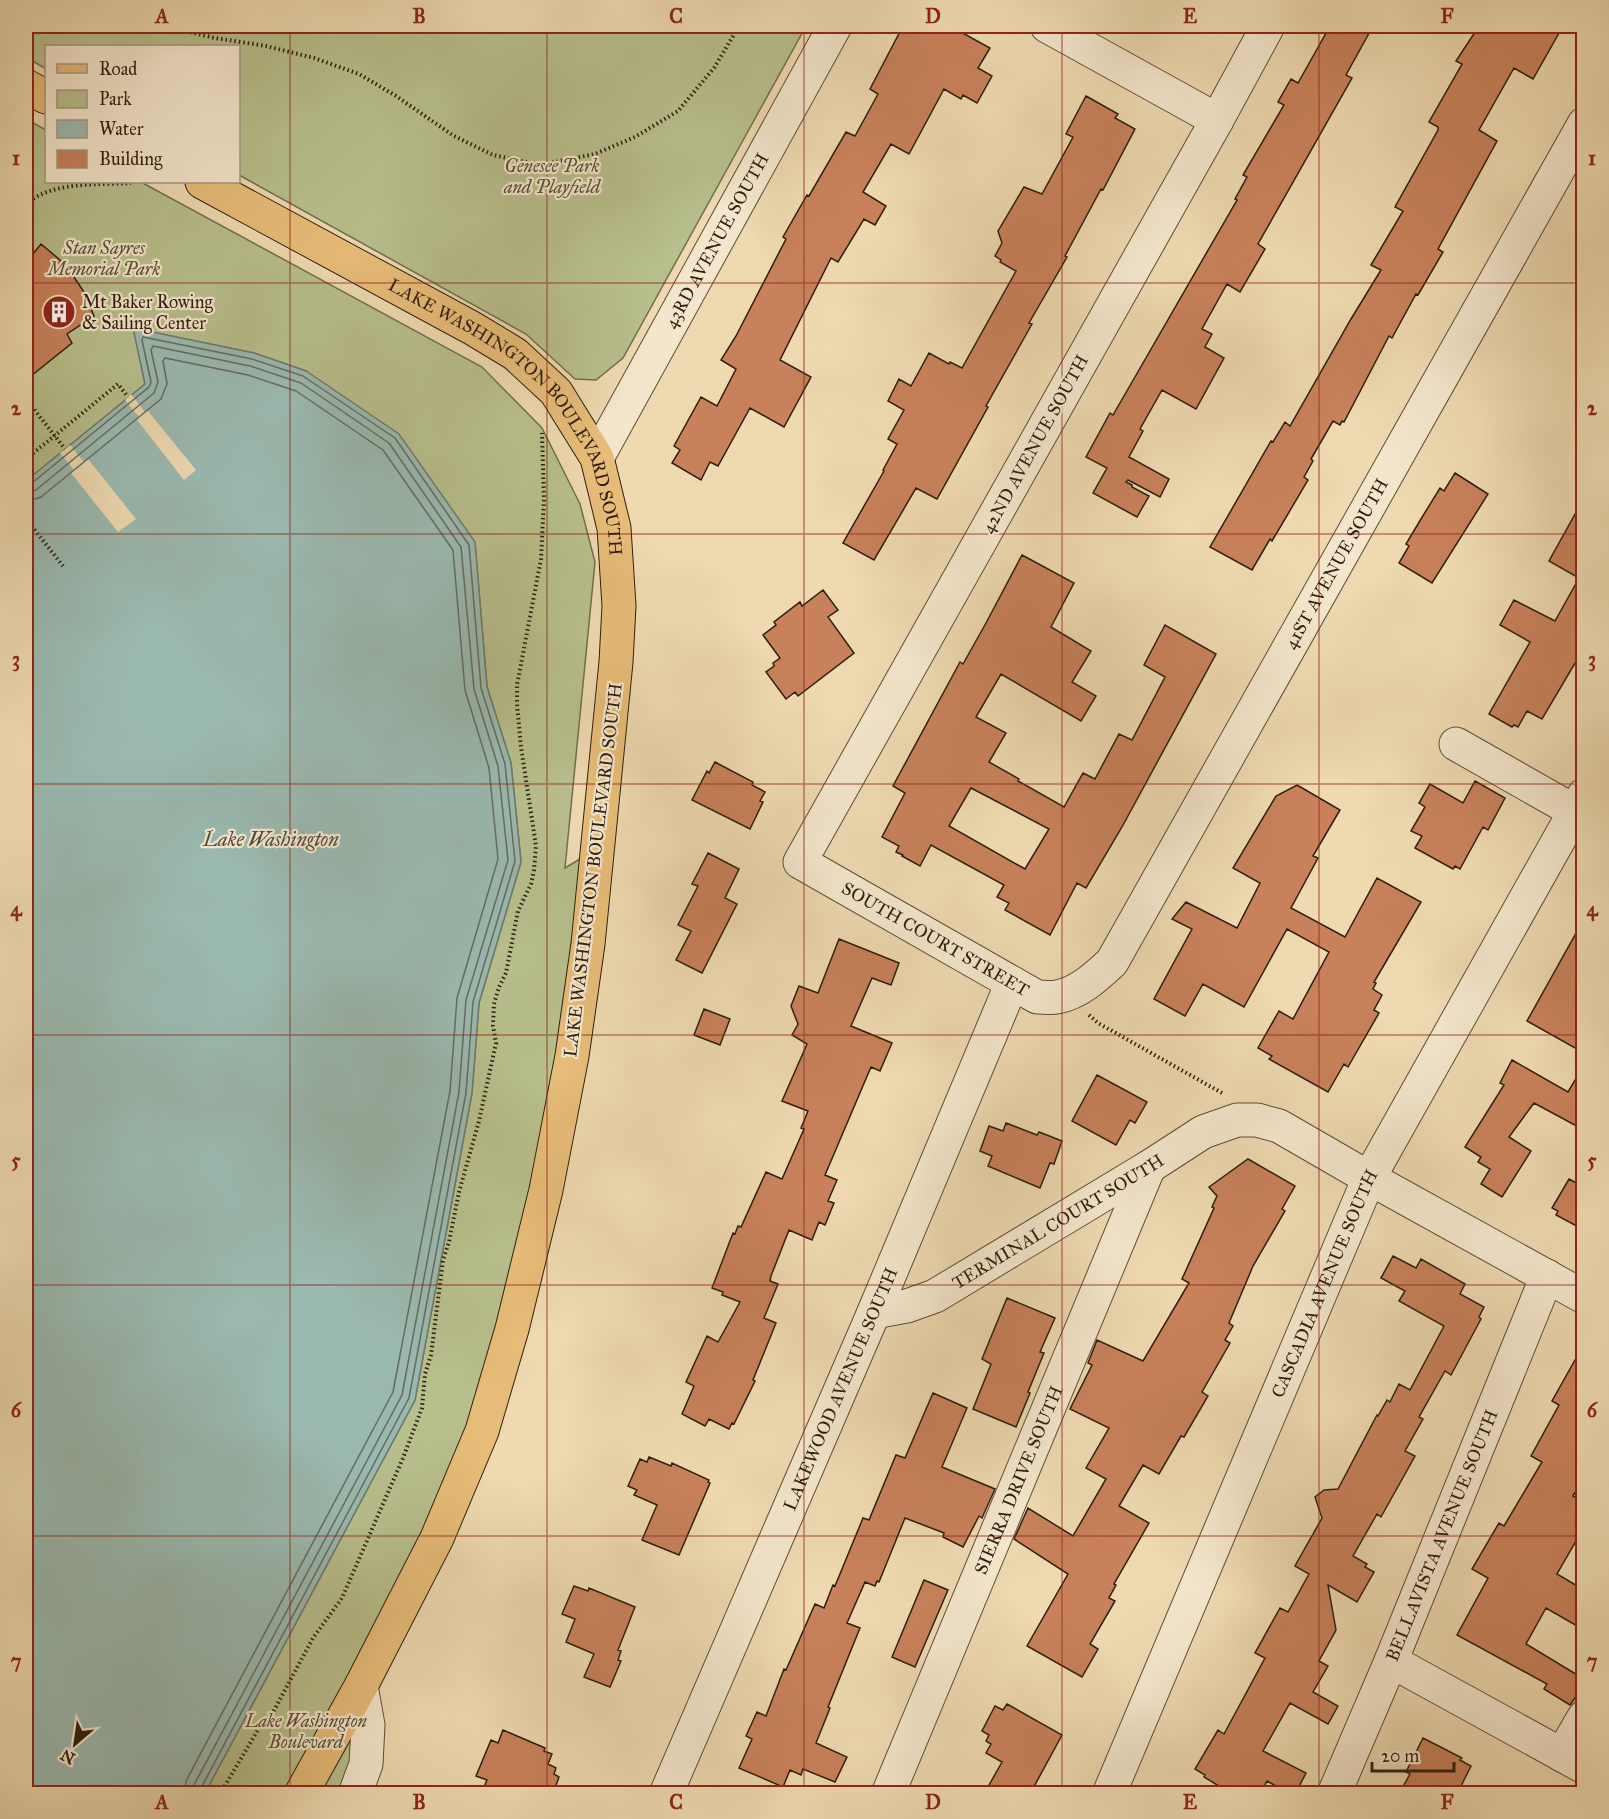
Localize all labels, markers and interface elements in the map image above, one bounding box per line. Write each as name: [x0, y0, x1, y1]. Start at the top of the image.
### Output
text: A: [153, 4, 169, 28]
text: B: [412, 4, 426, 28]
text: C: [669, 4, 683, 28]
text: D: [925, 4, 941, 28]
text: E: [1183, 4, 1198, 28]
text: F: [1440, 4, 1454, 28]
legend: [45, 45, 240, 183]
text: Road: [99, 58, 137, 80]
text: Park: [99, 88, 132, 110]
text: Water: [99, 118, 144, 140]
text: 1: [12, 146, 20, 170]
text: 1: [1588, 146, 1596, 170]
text: Building: [99, 148, 163, 171]
street label: 43RD AVENUE SOUTH: [660, 149, 774, 332]
park label: Genesee Park and Playfield: [503, 155, 602, 198]
park label: Stan Sayres Memorial Park: [46, 237, 160, 280]
street label: LAKE WASHINGTON BOULEVARD SOUTH: [385, 274, 627, 556]
place label: Mt Baker Rowing & Sailing Center: [82, 291, 214, 335]
building icon: Mt Baker Rowing & Sailing Center: [41, 294, 77, 330]
street label: 42ND AVENUE SOUTH: [977, 351, 1093, 537]
text: 2: [11, 396, 22, 420]
text: 2: [1587, 396, 1598, 420]
street label: 41ST AVENUE SOUTH: [1280, 475, 1393, 653]
text: 3: [12, 647, 20, 672]
text: 3: [1588, 647, 1596, 672]
street label: LAKE WASHINGTON BOULEVARD SOUTH: [559, 682, 627, 1058]
water label: Lake Washington: [202, 827, 339, 851]
street label: SOUTH COURT STREET: [838, 877, 1033, 1001]
text: 4: [10, 897, 22, 922]
text: 4: [1586, 897, 1598, 922]
text: 5: [11, 1148, 21, 1172]
text: 5: [1587, 1148, 1597, 1172]
street label: TERMINAL COURT SOUTH: [948, 1149, 1168, 1294]
street label: CASCADIA AVENUE SOUTH: [1267, 1166, 1383, 1401]
street label: LAKEWOOD AVENUE SOUTH: [779, 1264, 902, 1514]
street label: SIERRA DRIVE SOUTH: [970, 1383, 1068, 1578]
text: 6: [11, 1398, 23, 1422]
text: 6: [1587, 1398, 1599, 1422]
street label: BELLAVISTA AVENUE SOUTH: [1381, 1406, 1503, 1665]
text: 7: [11, 1649, 22, 1673]
text: 7: [1587, 1649, 1598, 1673]
park label: Lake Washington Boulevard: [244, 1710, 367, 1753]
north arrow: [45, 1714, 105, 1774]
scale bar: [1372, 1735, 1454, 1773]
text: N: [57, 1745, 79, 1768]
text: 20 m: [1381, 1745, 1419, 1767]
text: A: [153, 1790, 169, 1814]
text: B: [412, 1790, 426, 1814]
text: C: [669, 1790, 683, 1814]
text: D: [925, 1790, 941, 1814]
text: E: [1183, 1790, 1198, 1814]
text: F: [1440, 1790, 1454, 1814]

